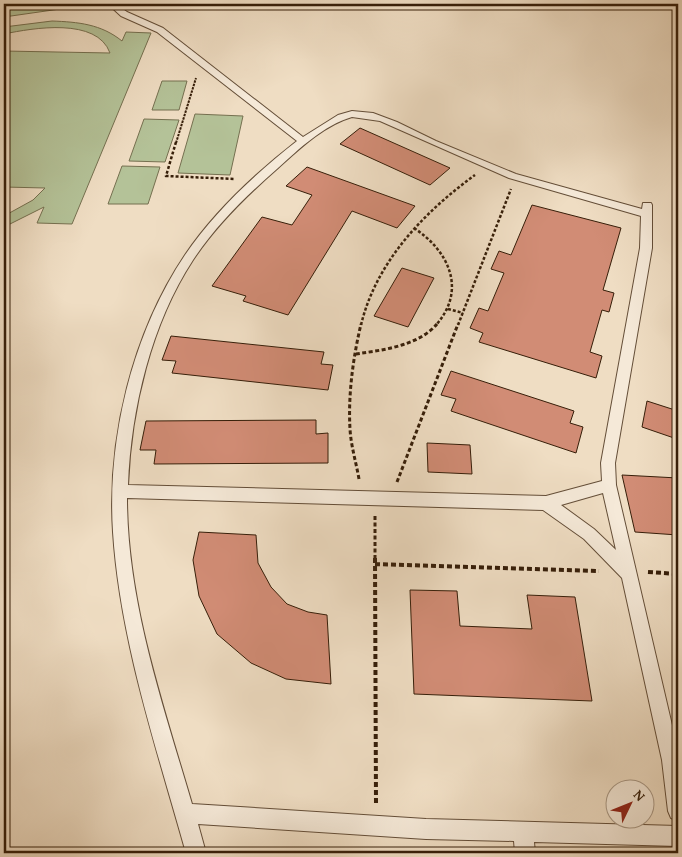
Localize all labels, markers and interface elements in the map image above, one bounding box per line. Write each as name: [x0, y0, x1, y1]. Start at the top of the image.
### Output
north arrow: [604, 780, 654, 830]
text: N: [629, 785, 650, 806]

